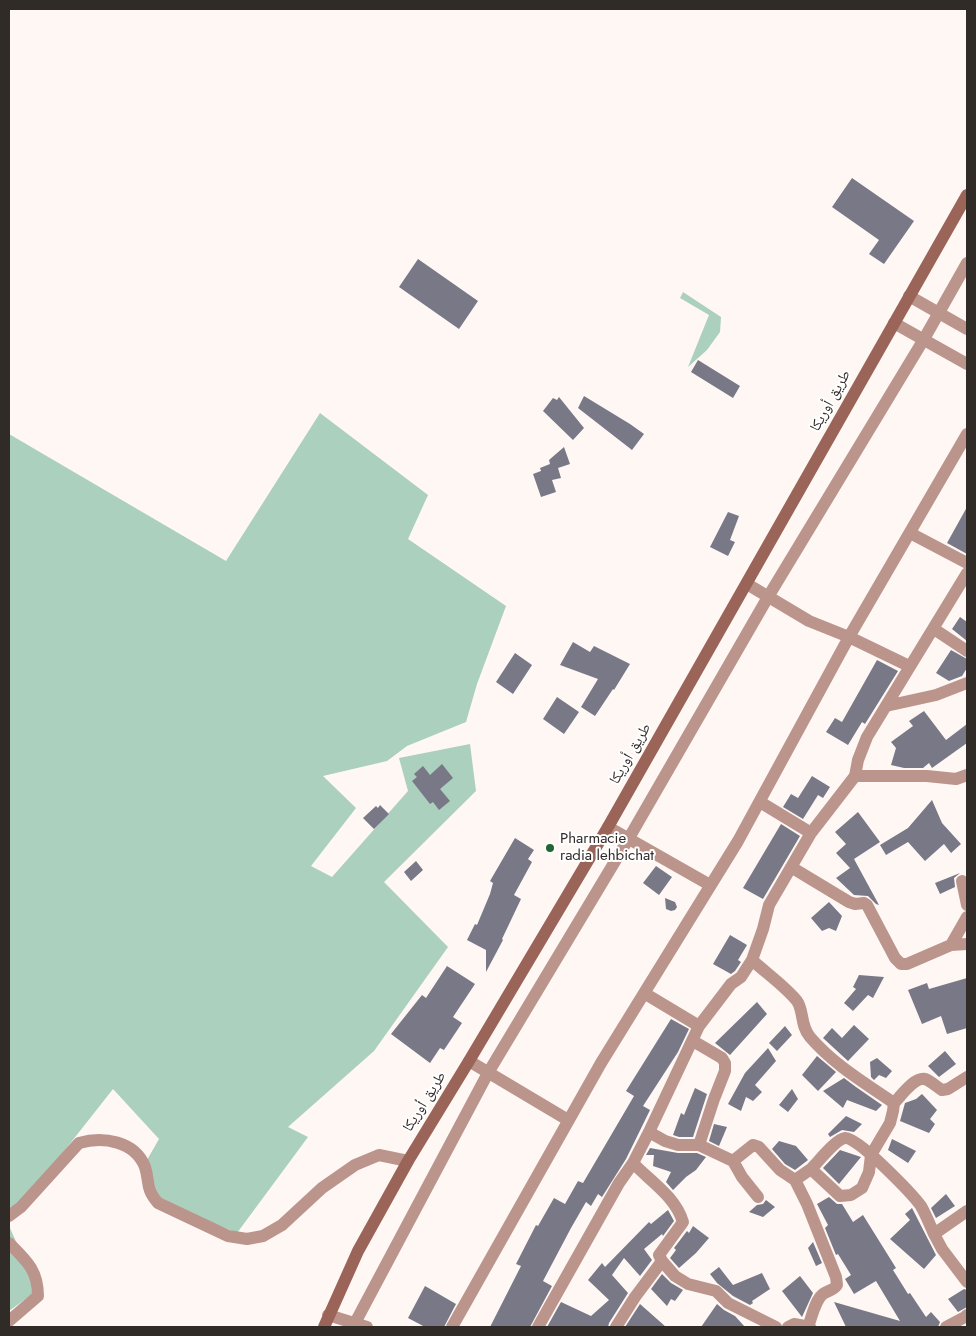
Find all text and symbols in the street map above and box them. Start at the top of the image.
street label: طريق أوريكا [807,367,855,435]
street label: طريق أوريكا [606,720,656,788]
place label: Pharmacie radia lehbichat [560,830,654,865]
marker: Pharmacie radia lehbichat [544,842,556,854]
street label: طريق أوريكا [399,1069,451,1135]

